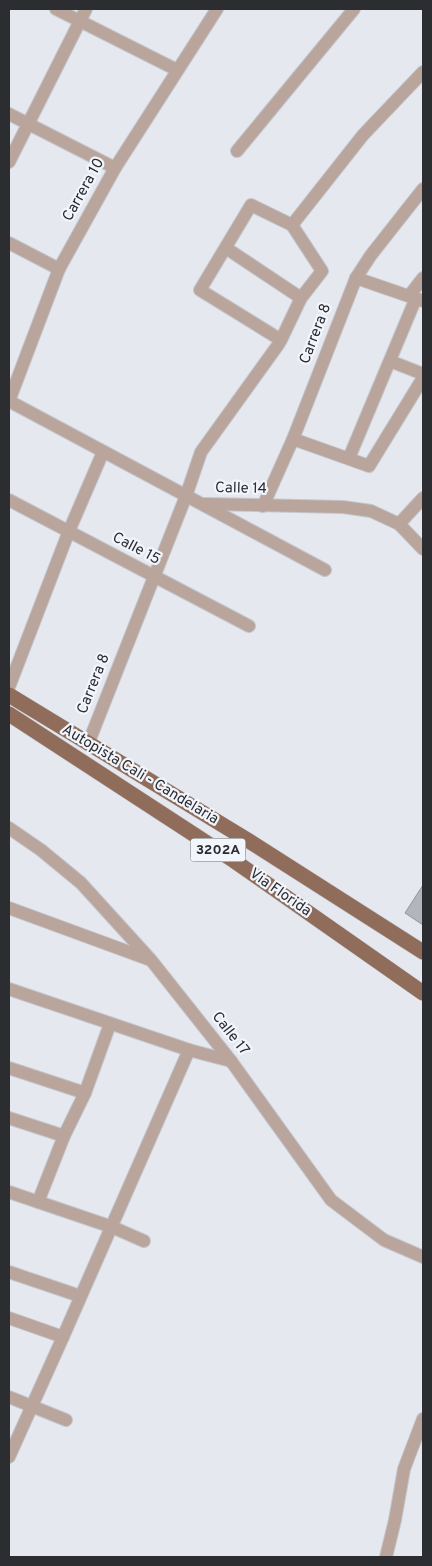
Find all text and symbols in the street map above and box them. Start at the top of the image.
street label: Carrera 10 [59,155,109,225]
street label: Carrera 8 [296,301,336,367]
street label: Calle 14 [215,479,267,499]
street label: Calle 15 [109,528,163,570]
street label: Carrera 8 [73,651,115,717]
street label: Autopista Cali - Candelaria [58,721,222,829]
road number: 3202A [190,838,246,862]
street label: Via Florida [245,865,315,921]
street label: Calle 17 [207,1008,253,1060]

